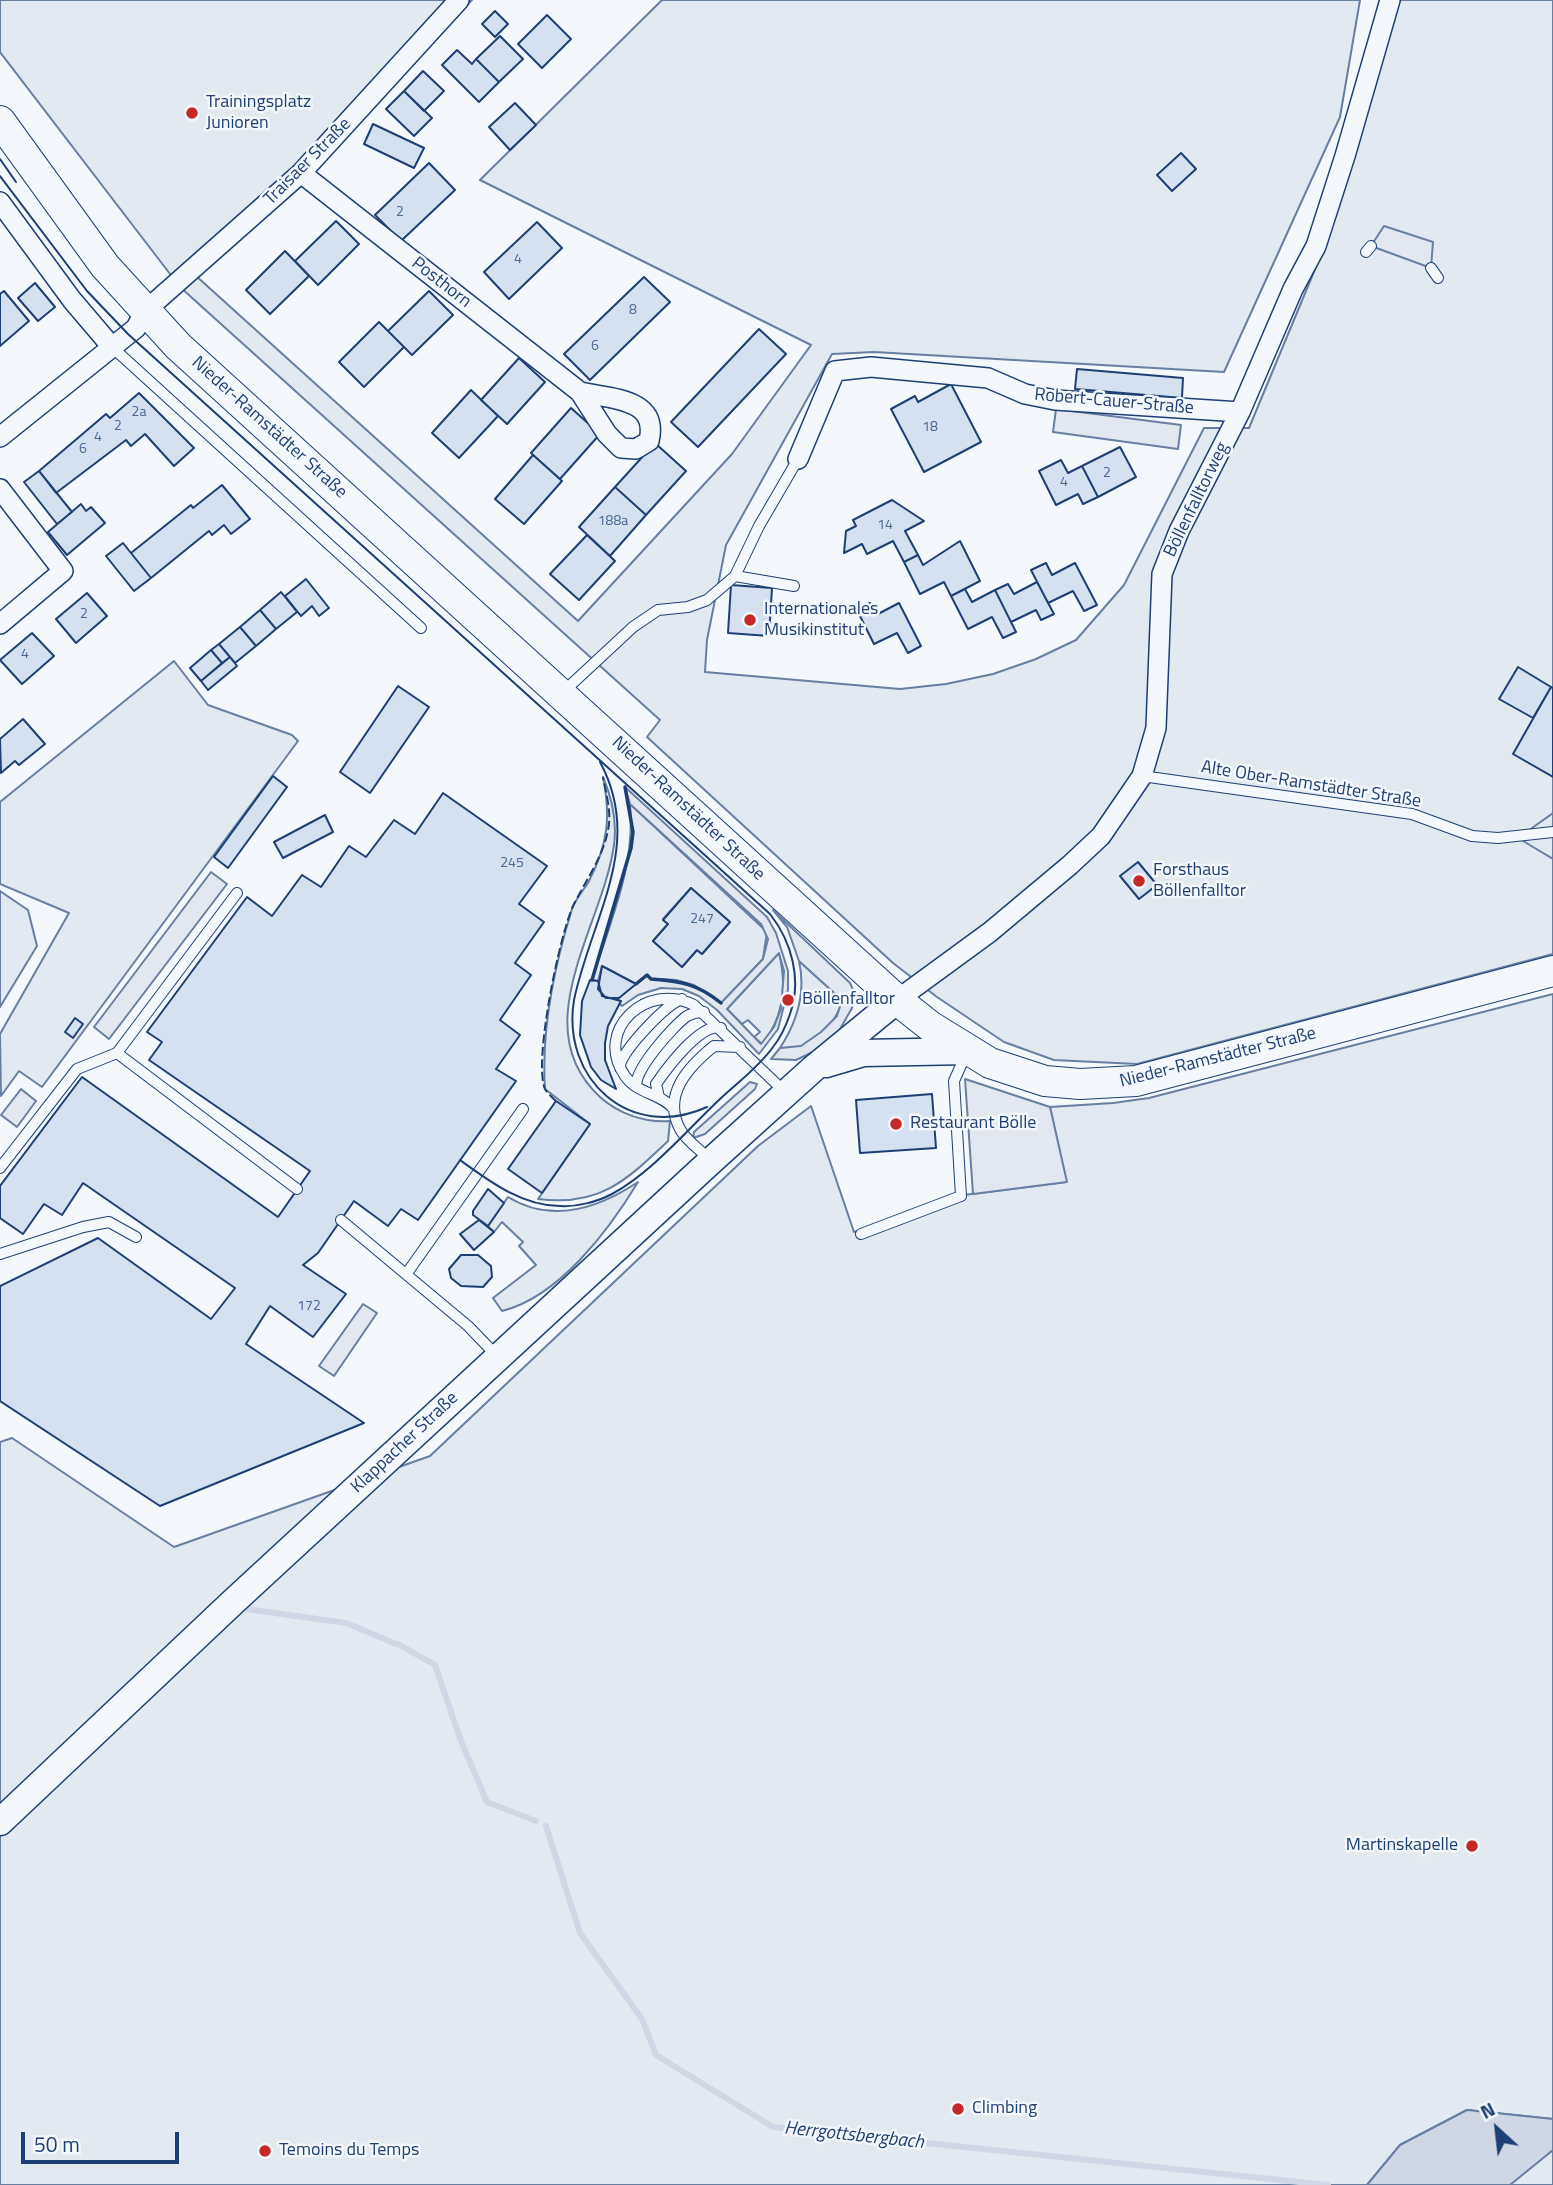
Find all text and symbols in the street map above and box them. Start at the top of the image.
place label: Trainingsplatz Junioren [206,92,311,134]
marker: Trainingsplatz Junioren [184,105,200,121]
street label: Traisaer Straße [260,114,356,210]
house number: 2 [396,205,404,221]
house number: 4 [514,252,522,268]
street label: Posthorn [407,253,475,313]
house number: 8 [629,303,637,319]
house number: 6 [591,339,599,355]
street label: Nieder-Ramstädter Straße [187,353,351,503]
street label: Robert-Cauer-Straße [1033,384,1195,420]
house number: 2a [132,405,146,421]
house number: 2 [114,419,122,435]
house number: 18 [922,420,938,436]
house number: 4 [94,430,102,446]
street label: Böllenfalltorweg [1160,439,1234,561]
house number: 6 [79,442,87,458]
house number: 2 [1103,466,1111,482]
house number: 4 [1060,475,1068,491]
house number: 188a [598,514,628,530]
house number: 14 [877,518,893,534]
place label: Internationales Musikinstitut [764,599,878,642]
house number: 2 [80,607,88,623]
marker: Internationales Musikinstitut [742,612,758,628]
house number: 4 [21,647,29,663]
street label: Nieder-Ramstädter Straße [607,732,769,886]
street label: Alte Ober-Ramstädter Straße [1199,757,1423,813]
house number: 245 [500,856,524,872]
place label: Forsthaus Böllenfalltor [1153,860,1246,903]
marker: Forsthaus Böllenfalltor [1131,873,1147,889]
house number: 247 [690,912,714,928]
place label: Böllenfalltor [802,989,895,1011]
marker: Böllenfalltor [780,992,796,1008]
street label: Nieder-Ramstädter Straße [1118,1023,1318,1093]
place label: Restaurant Bölle [910,1113,1036,1135]
marker: Restaurant Bölle [888,1116,904,1132]
house number: 172 [297,1299,321,1315]
street label: Klappacher Straße [347,1388,463,1498]
place label: Martinskapelle [1346,1835,1458,1857]
marker: Martinskapelle [1464,1838,1480,1854]
north arrow [1462,2094,1532,2164]
text: N [1475,2094,1500,2126]
place label: Climbing [972,2098,1037,2120]
marker: Climbing [950,2101,966,2117]
water label: Herrgottsbergbach [783,2117,925,2155]
scale bar [24,2118,182,2162]
text: 50 m [34,2128,80,2160]
place label: Temoins du Temps [279,2140,419,2162]
marker: Temoins du Temps [257,2143,273,2159]

